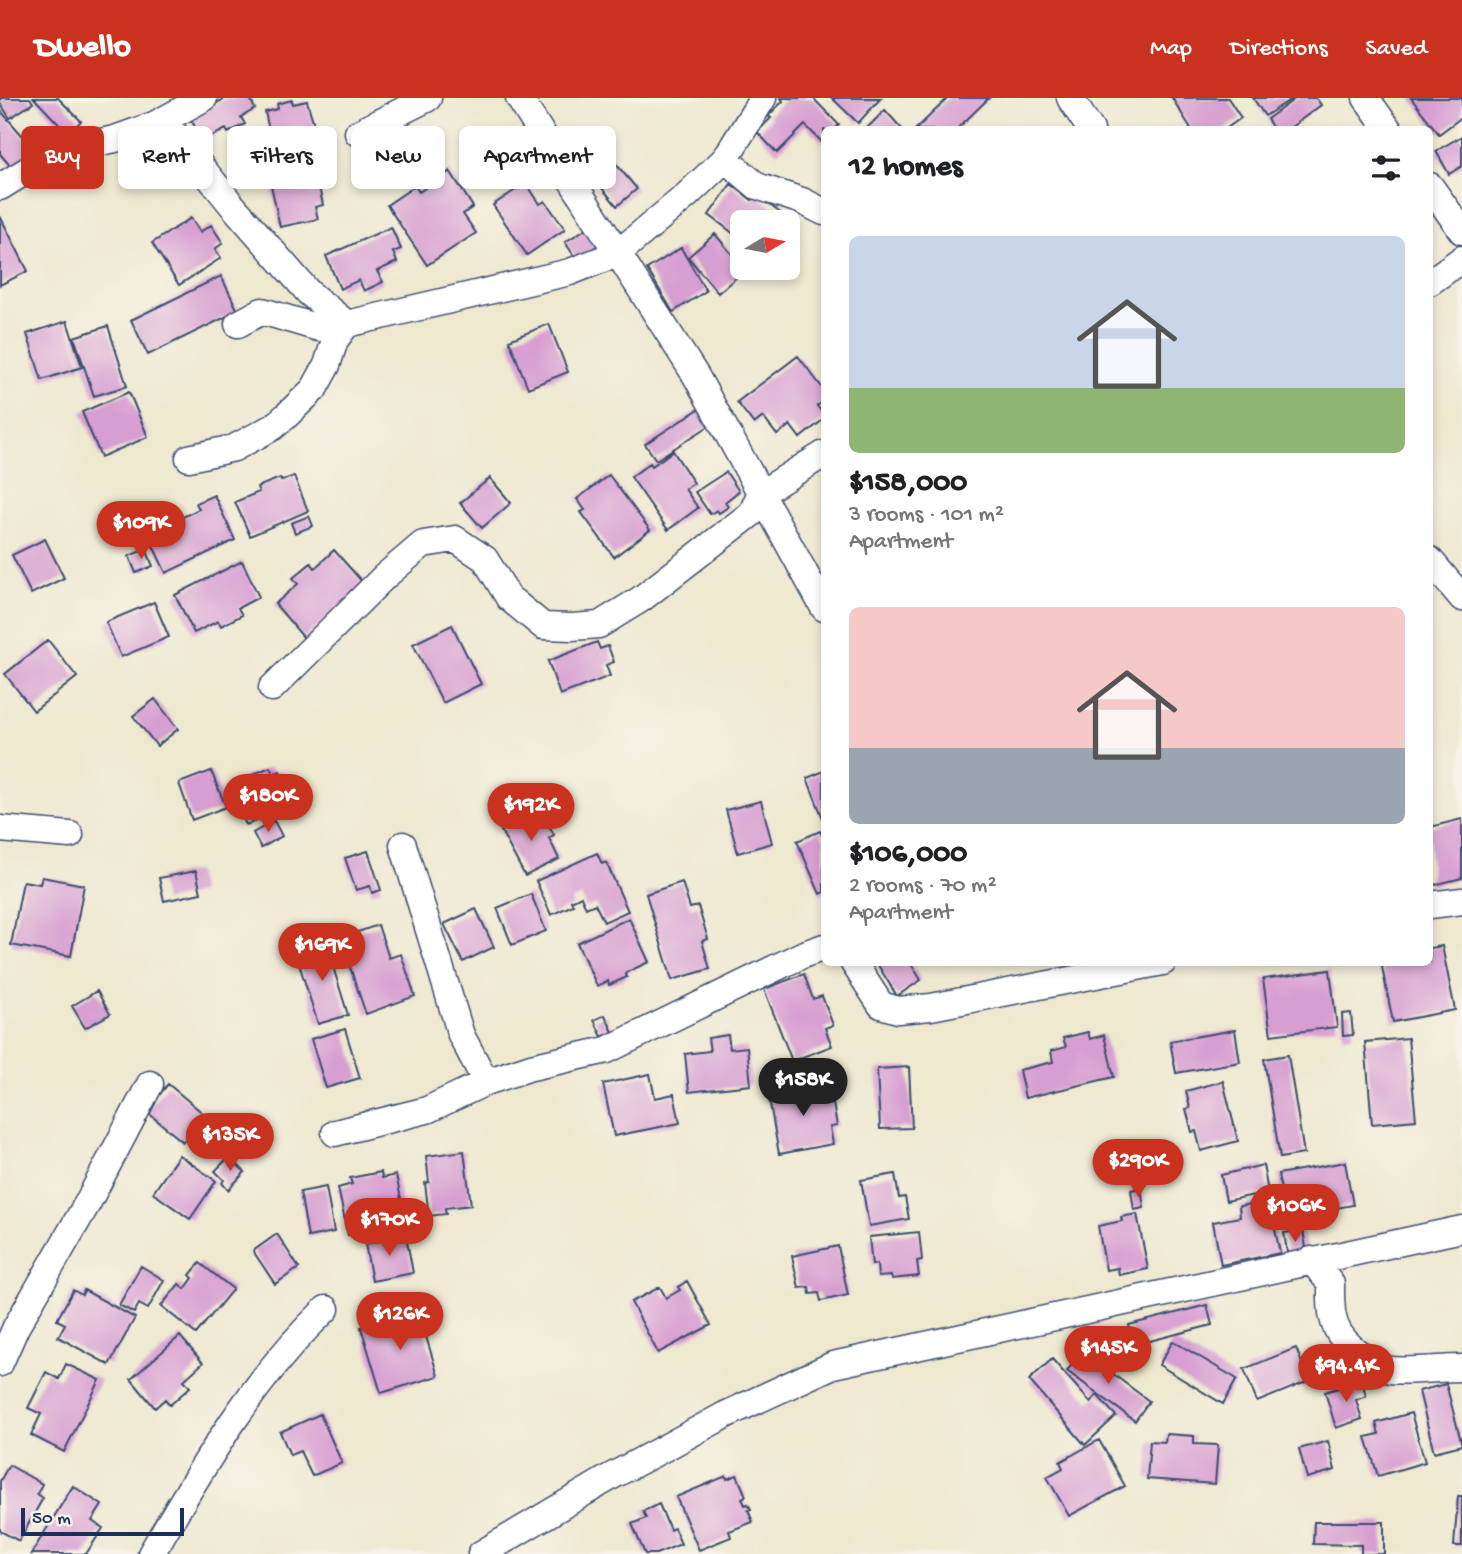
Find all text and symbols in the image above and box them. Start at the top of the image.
text: Dwello [35,30,131,68]
text: Map [1150,35,1192,64]
text: Directions [1230,35,1328,64]
text: Saved [1366,35,1427,64]
chip: Buy [21,126,104,189]
chip: Rent [118,126,213,189]
chip: Filters [227,126,337,189]
chip: New [351,126,445,189]
chip: Apartment [459,126,616,189]
icon: filters [1367,149,1405,187]
text: 12 homes [849,151,962,186]
north arrow [730,210,800,280]
map controls [730,210,800,280]
icon: home [1064,281,1190,407]
text: $158,000 [849,467,967,502]
pin: $109K [92,502,190,561]
text: 3 rooms · 101 m² [849,502,1004,529]
text: $109K [113,510,169,537]
text: Apartment [849,529,953,556]
icon: home [1064,652,1190,778]
pin: $180K [219,774,317,834]
text: $180K [239,783,297,810]
pin: $192K [482,784,580,843]
text: $192K [503,792,559,819]
text: $106,000 [849,838,967,873]
text: 2 rooms · 70 m² [849,873,997,900]
text: Apartment [849,900,953,927]
pin: $169K [273,924,371,983]
text: $169K [294,932,350,959]
pin: $158K [754,1058,852,1118]
text: $158K [775,1067,831,1094]
pin: $135K [181,1114,279,1173]
text: $135K [202,1122,258,1149]
pin: $290K [1089,1140,1187,1199]
text: $290K [1109,1148,1167,1175]
pin: $106K [1246,1184,1344,1244]
text: $106K [1266,1193,1324,1220]
pin: $170K [340,1198,438,1258]
text: $170K [360,1207,418,1234]
pin: $126K [351,1292,449,1352]
text: $126K [372,1301,428,1328]
pin: $145K [1059,1326,1157,1386]
text: $145K [1080,1335,1136,1362]
pin: $94.4K [1289,1344,1403,1404]
text: $94.4K [1314,1353,1378,1380]
scale bar [21,1505,184,1537]
text: 50 m [32,1508,71,1531]

